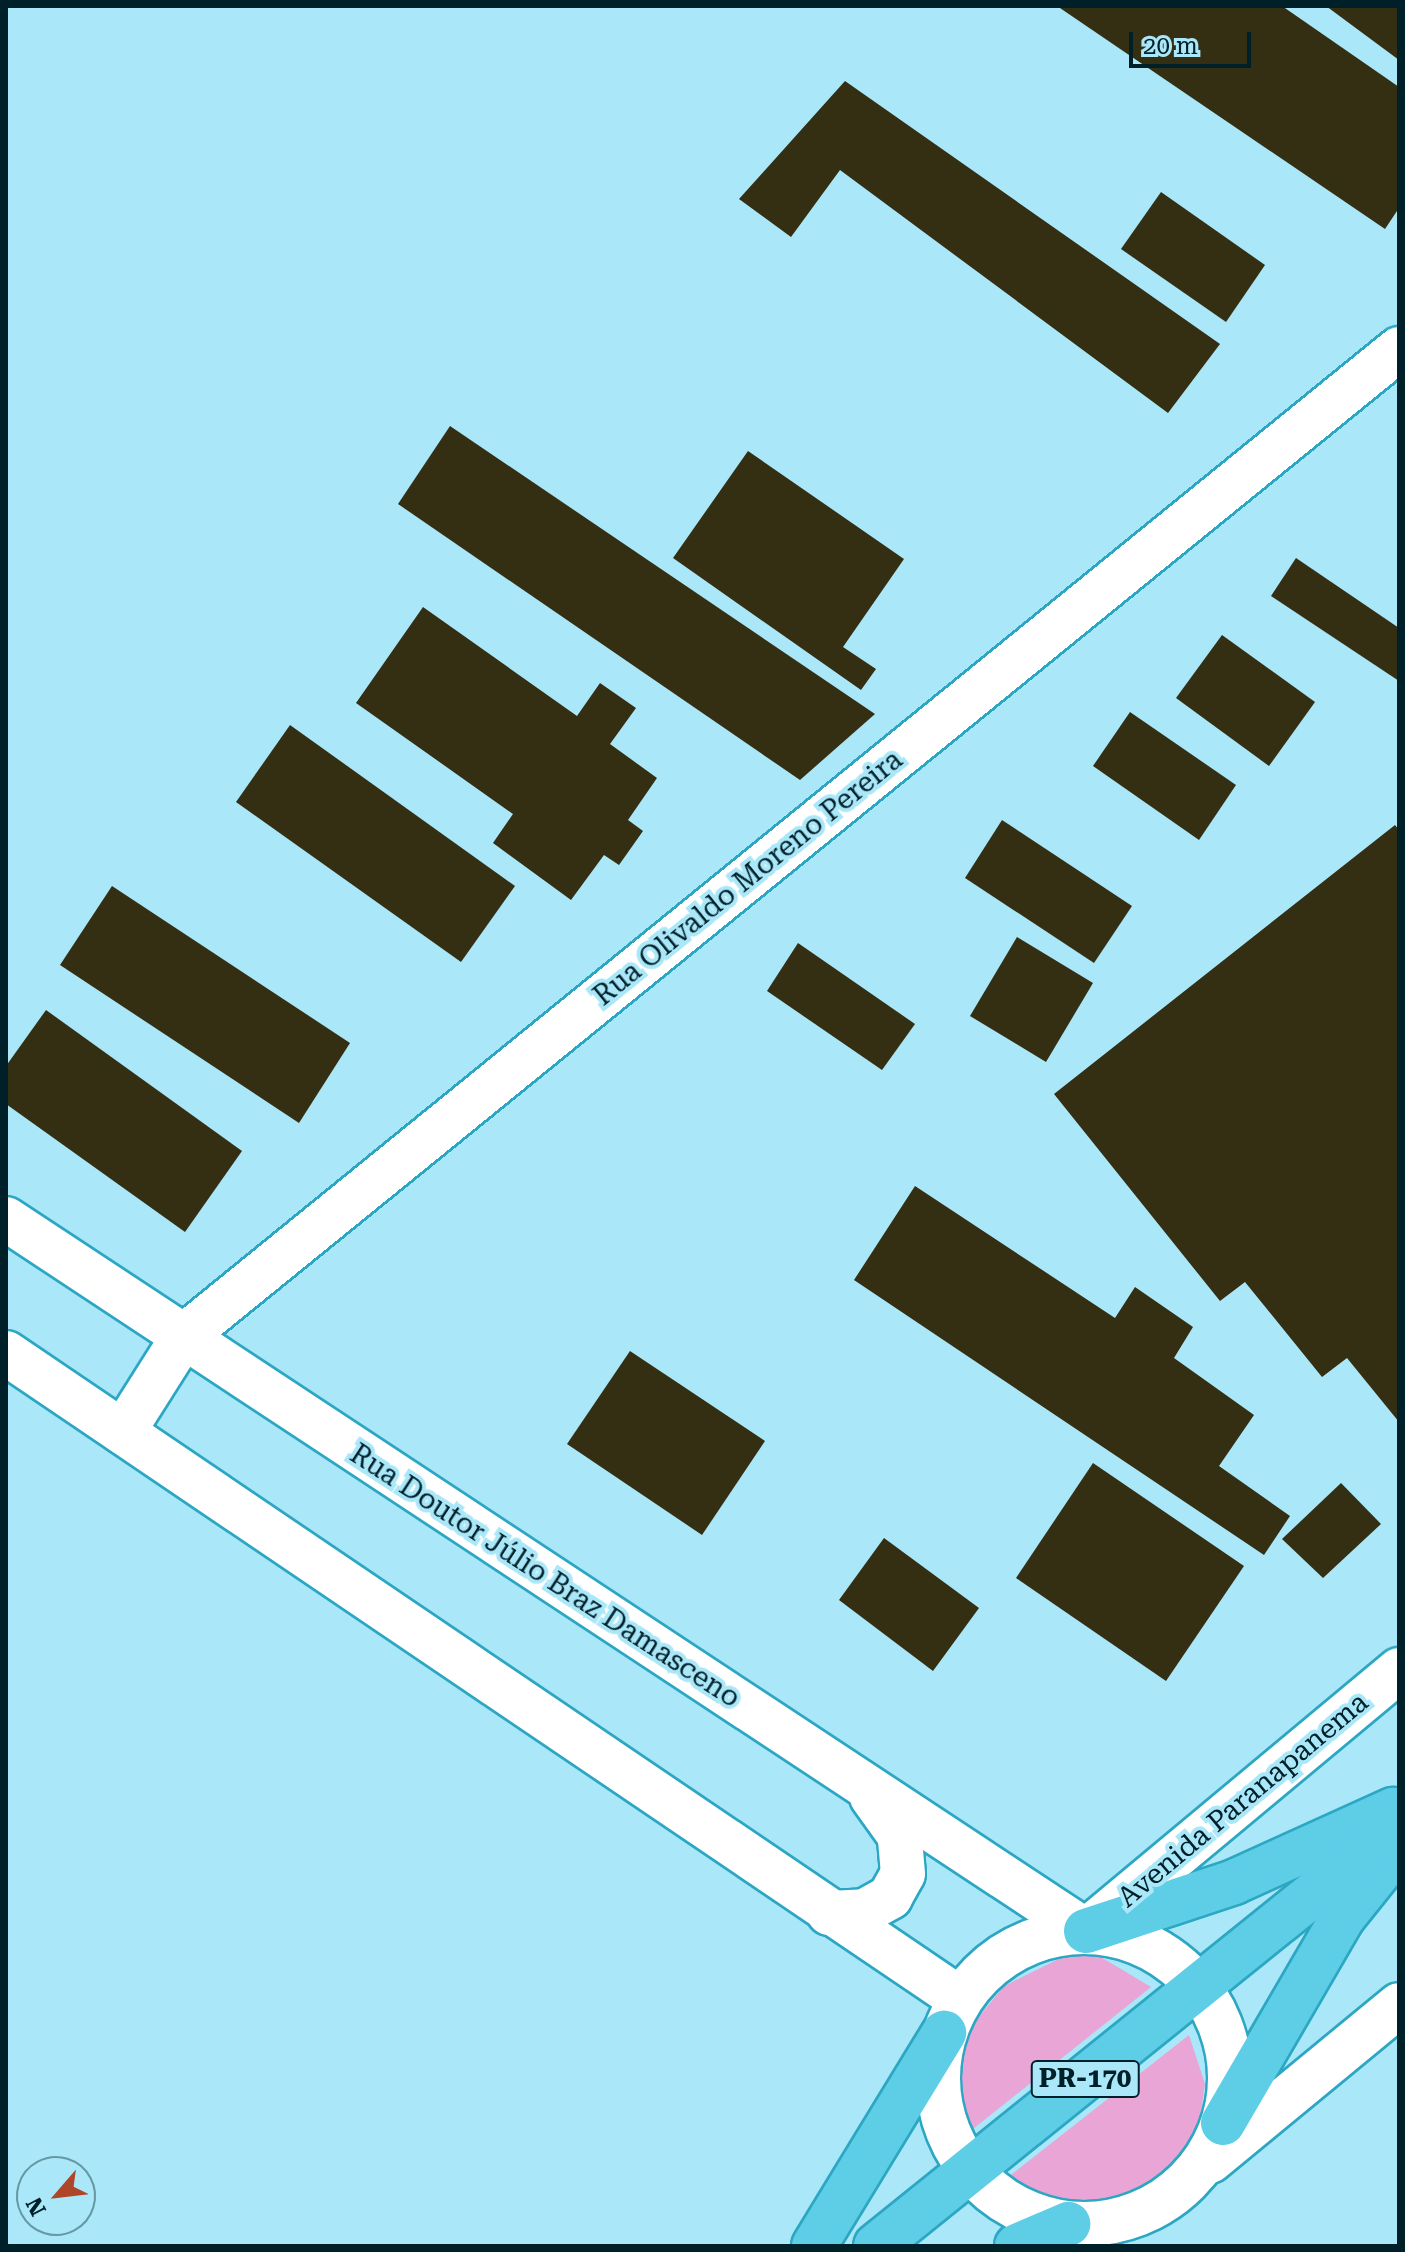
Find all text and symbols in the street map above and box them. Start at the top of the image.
scale bar [1133,16,1255,66]
text: 20 m [1143,32,1198,60]
street label: Rua Olivaldo Moreno Pereira [587,743,909,1013]
street label: Rua Doutor Júlio Braz Damasceno [344,1437,746,1715]
street label: Avenida Paranapanema [1111,1685,1375,1915]
road number: PR-170 [1029,2057,1141,2101]
north arrow [16,2156,96,2236]
text: N [21,2193,51,2220]

